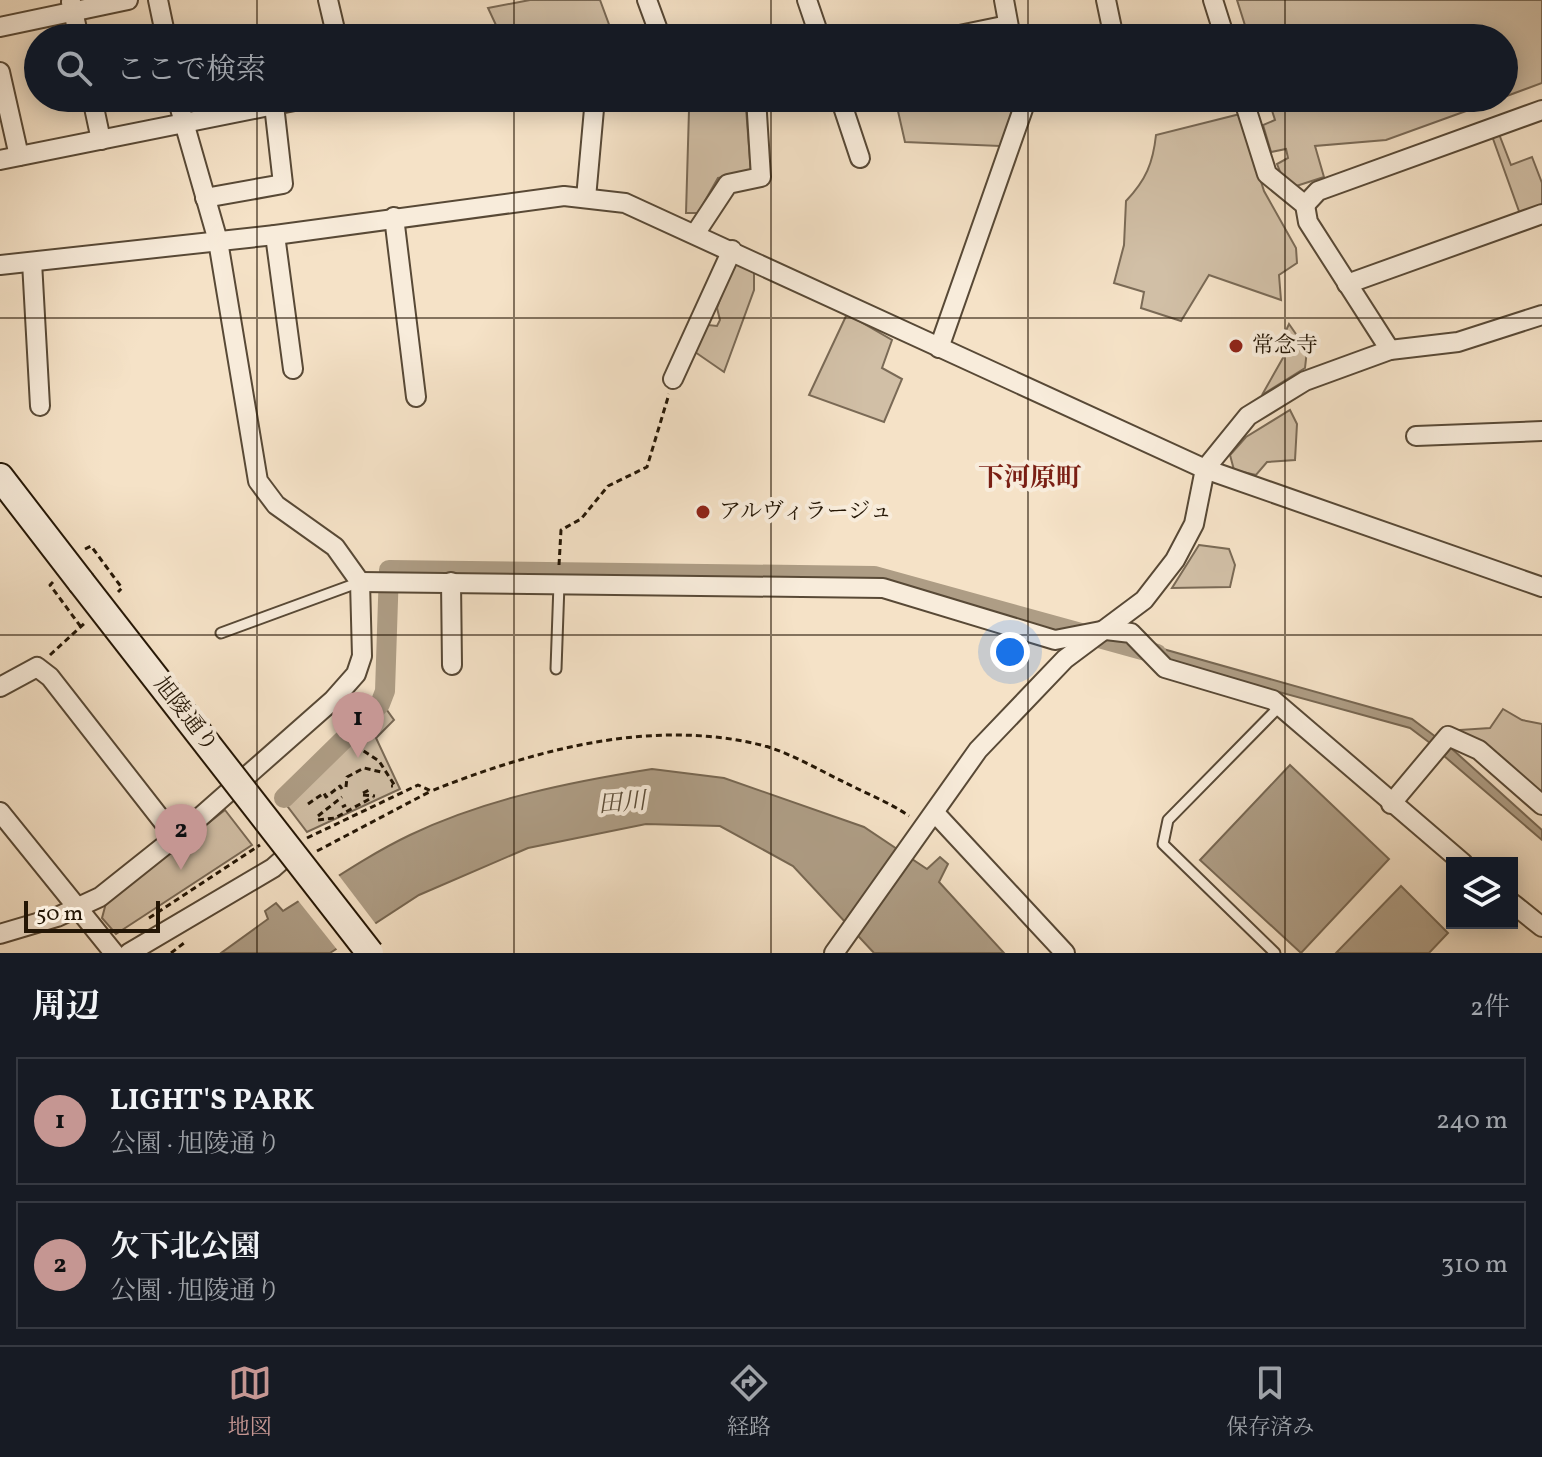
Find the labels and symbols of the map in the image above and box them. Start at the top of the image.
place label: 常念寺 [1252,331,1318,362]
marker: 常念寺 [1227,337,1245,355]
district label: 下河原町 [978,461,1082,497]
place label: アルヴィラージュ [719,497,892,528]
marker: アルヴィラージュ [694,503,712,521]
your location [990,632,1030,672]
street label: 旭陵通り [146,671,224,759]
pin: 1 [332,692,384,758]
water label: 田川 [597,785,650,823]
pin: 2 [155,804,207,870]
scale bar [24,897,160,933]

